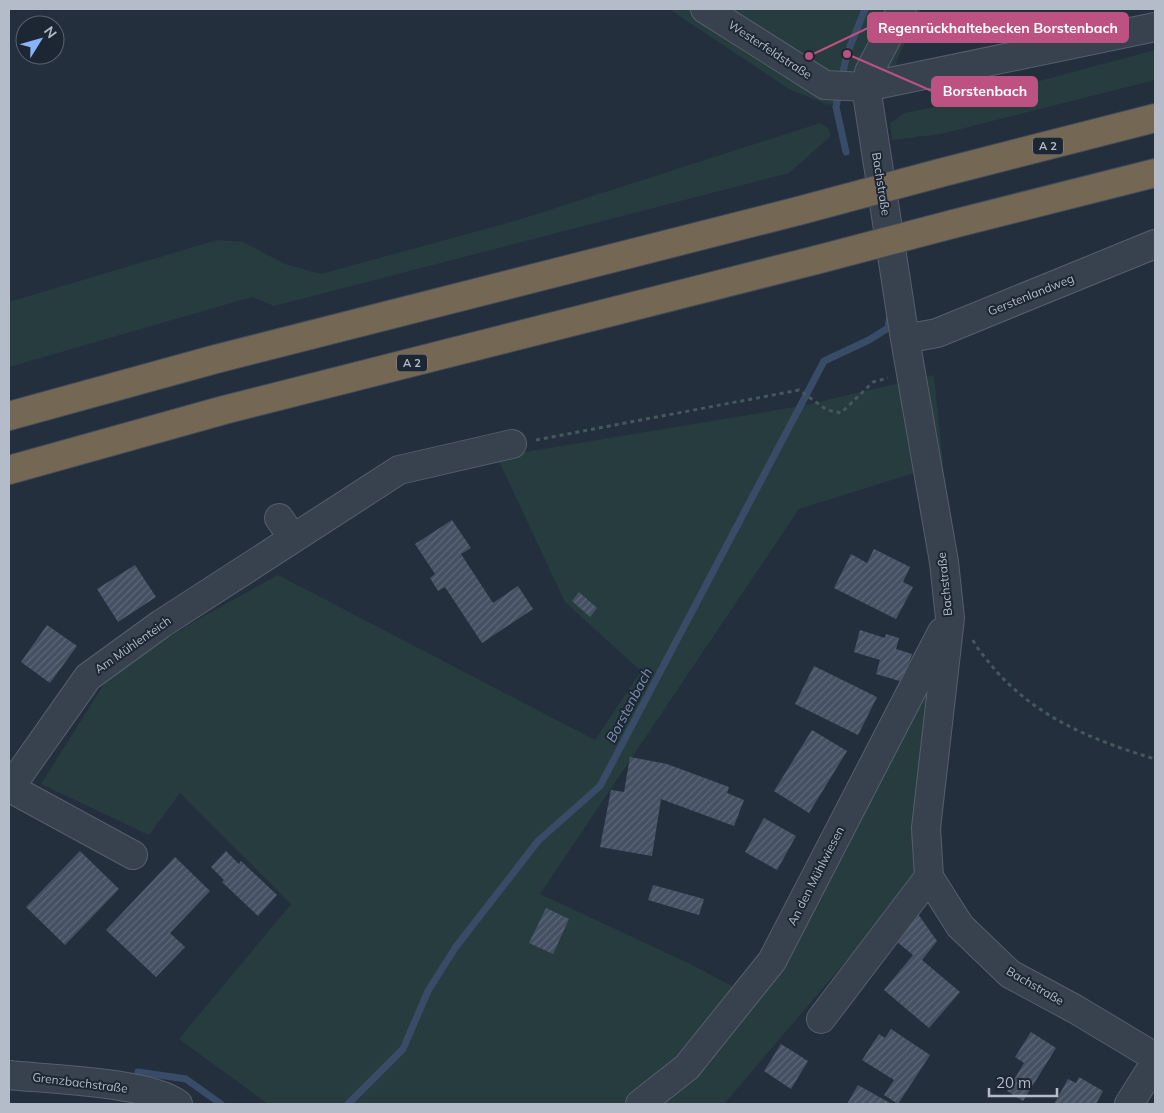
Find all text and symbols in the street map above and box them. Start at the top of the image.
callout: Regenrückhaltebecken Borstenbach [868,13,1128,42]
north arrow [15,15,65,65]
street label: Westerfeldstraße [726,17,815,82]
text: Regenrückhaltebecken Borstenbach [878,19,1118,37]
text: N [40,23,61,42]
callout: Borstenbach [932,77,1037,106]
text: Borstenbach [943,82,1027,100]
road number: A 2 [1033,138,1063,154]
street label: Bachstraße [869,151,894,217]
street label: Gerstenlandweg [986,270,1076,319]
road number: A 2 [397,354,427,372]
street label: Bachstraße [934,551,955,617]
street label: Am Mühlenteich [92,613,174,676]
water label: Borstenbach [602,665,656,745]
street label: An den Mühlwiesen [784,824,847,928]
street label: Bachstraße [1004,963,1067,1008]
scale bar [989,1066,1056,1098]
street label: Grenzbachstraße [32,1069,129,1096]
text: 20 m [996,1073,1031,1092]

